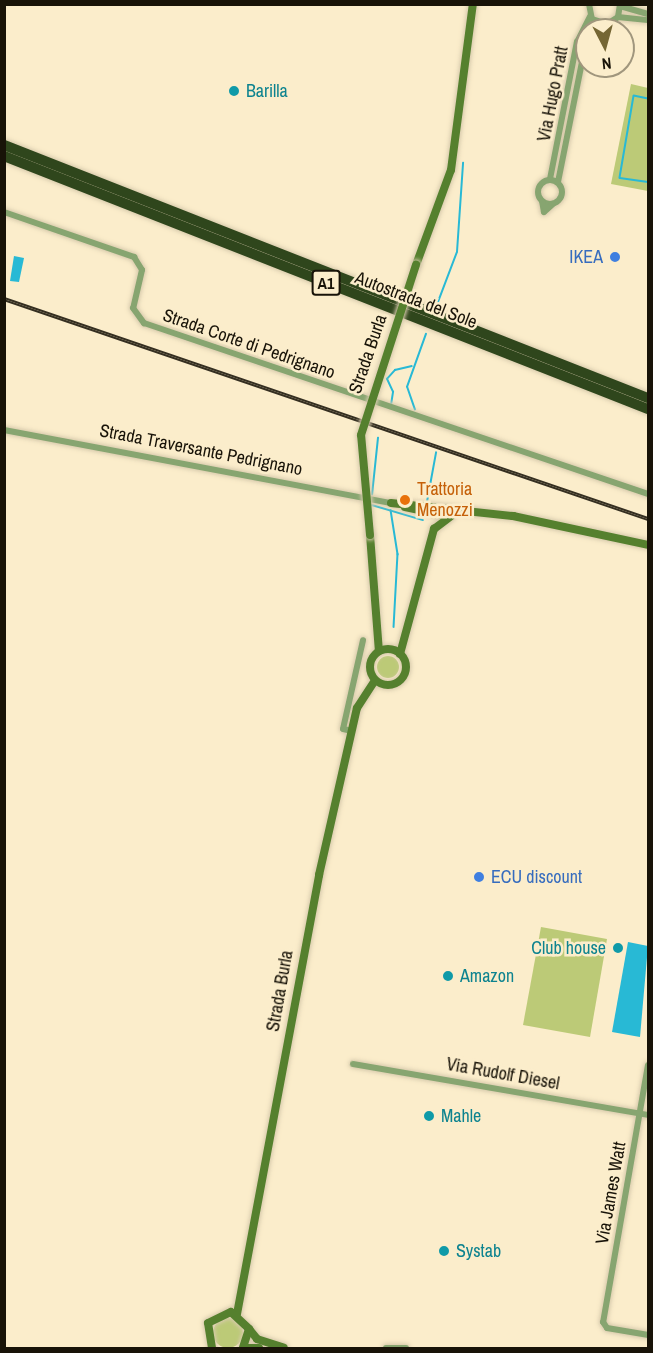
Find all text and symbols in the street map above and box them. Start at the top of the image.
north arrow [575,18,635,78]
street label: Via Hugo Pratt [533,45,573,143]
text: N [601,52,613,75]
place label: Barilla [246,80,288,102]
marker: Barilla [227,84,241,98]
place label: IKEA [569,246,603,268]
marker: IKEA [608,250,622,264]
street label: Autostrada del Sole [352,267,480,333]
road number: A1 [311,270,341,296]
street label: Strada Corte di Pedrignano [160,304,338,384]
street label: Strada Burla [344,312,392,396]
street label: Strada Traversante Pedrignano [98,420,304,480]
place label: Trattoria Menozzi [417,479,473,522]
marker: Trattoria Menozzi [398,493,412,507]
place label: ECU discount [491,866,582,888]
marker: ECU discount [472,870,486,884]
place label: Club house [531,937,606,959]
marker: Club house [611,941,625,955]
street label: Strada Burla [262,949,298,1033]
place label: Amazon [460,965,514,987]
marker: Amazon [441,969,455,983]
street label: Via Rudolf Diesel [445,1053,561,1095]
place label: Mahle [441,1105,481,1127]
marker: Mahle [422,1109,436,1123]
street label: Via James Watt [591,1140,631,1246]
place label: Systab [456,1240,501,1262]
marker: Systab [437,1244,451,1258]

